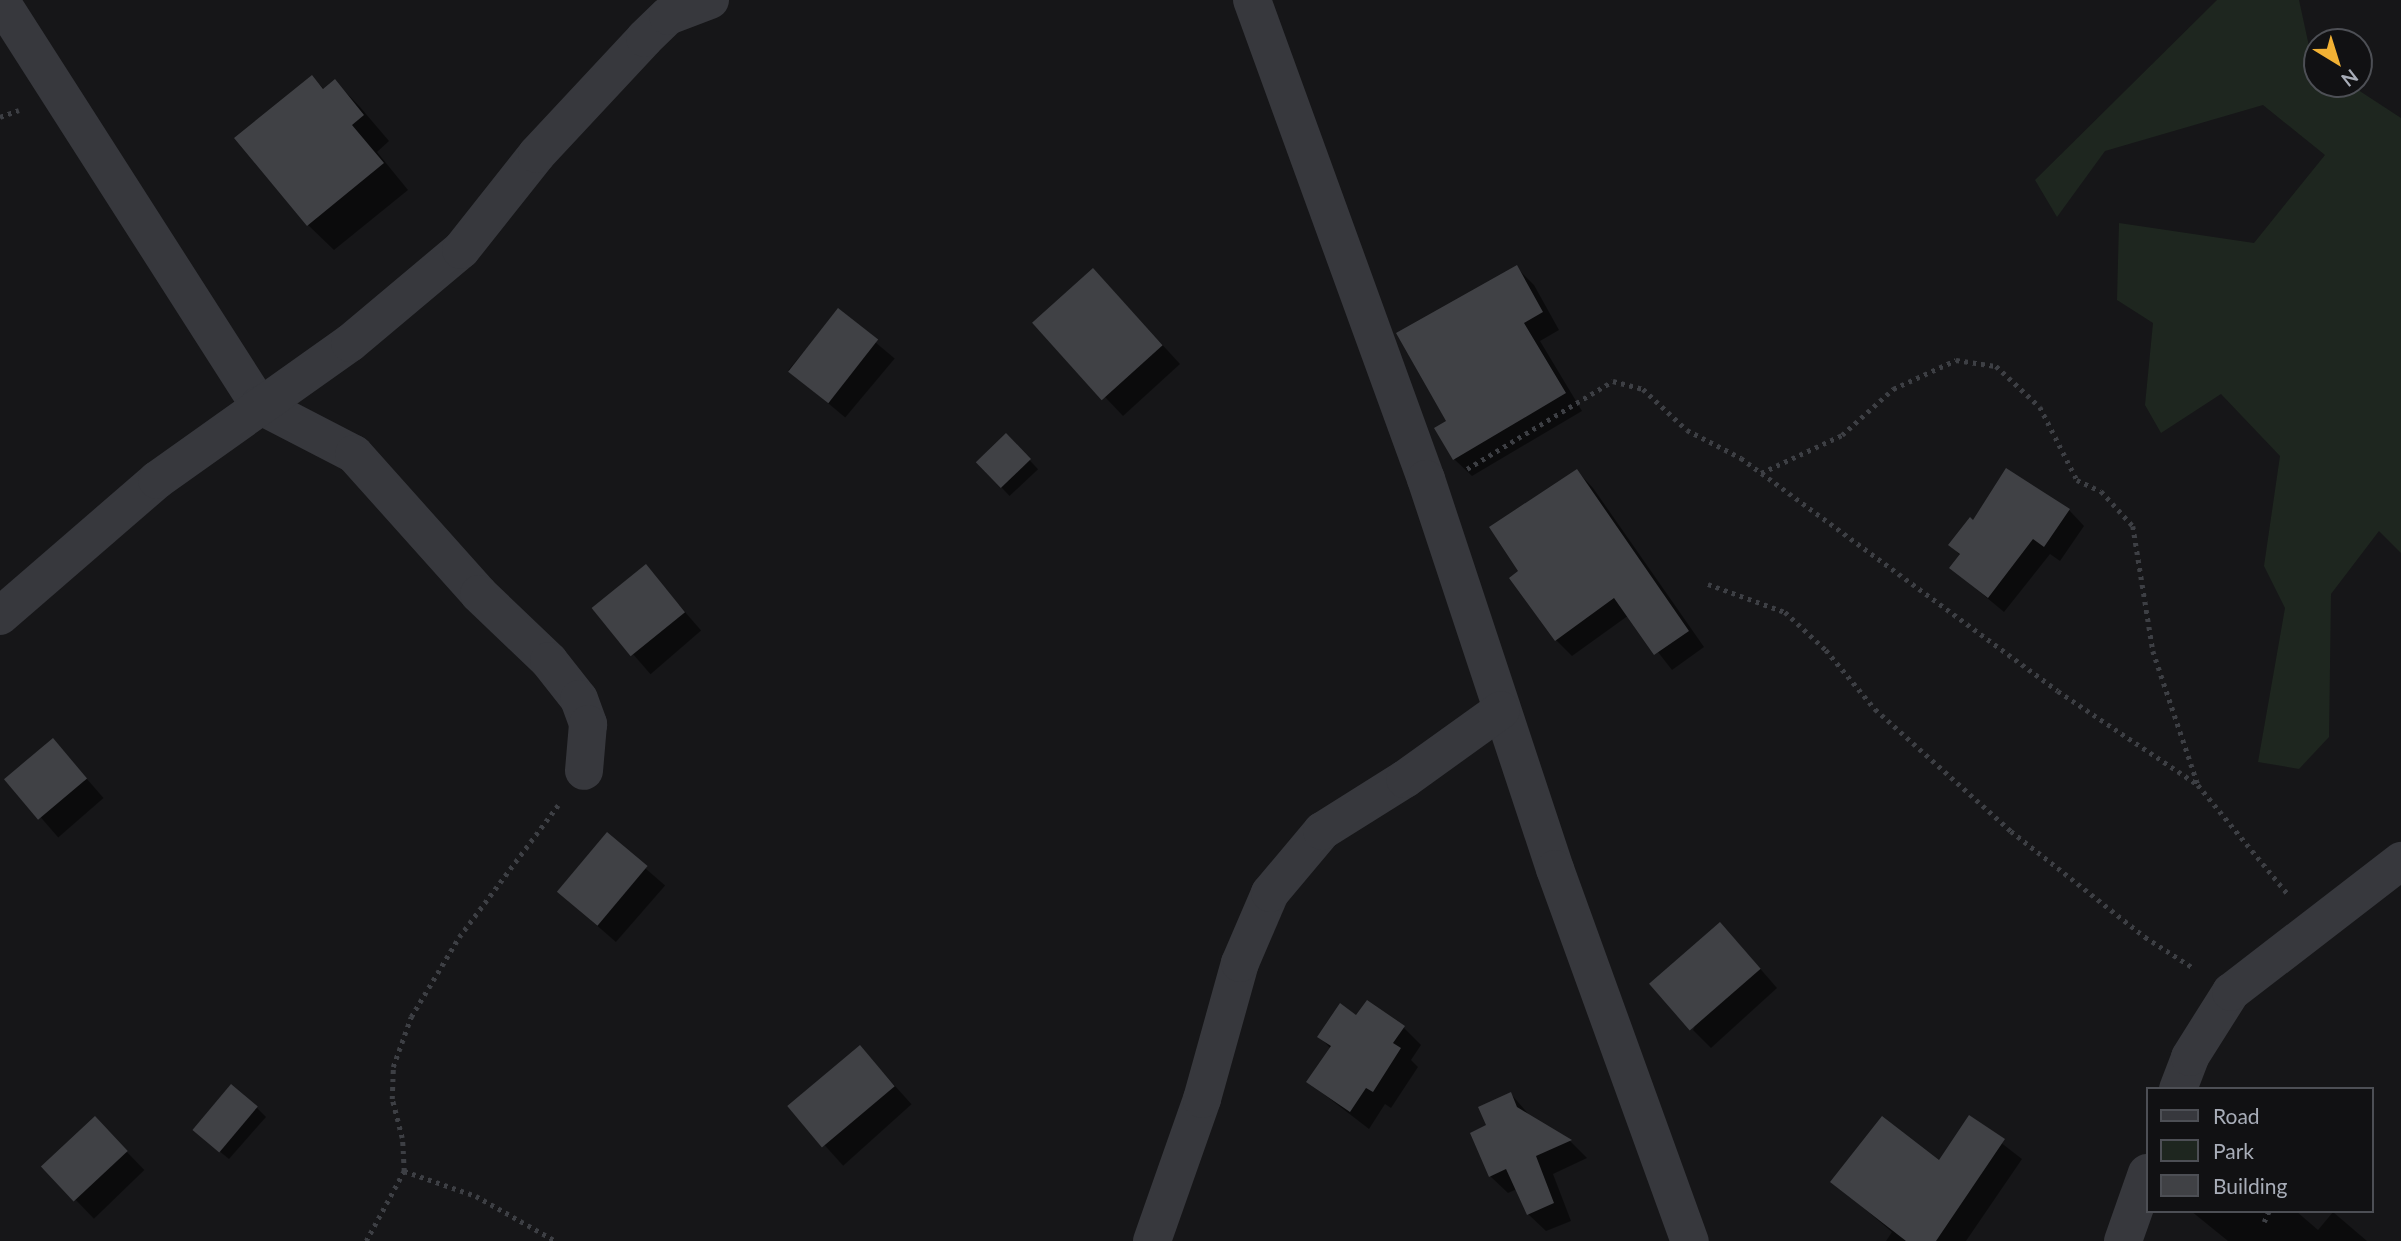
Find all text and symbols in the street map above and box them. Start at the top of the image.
north arrow [2303,28,2373,98]
text: N [2337,65,2363,92]
legend [2146,1087,2373,1213]
text: Road [2213,1103,2260,1128]
text: Park [2213,1138,2254,1163]
text: Building [2213,1173,2288,1198]

